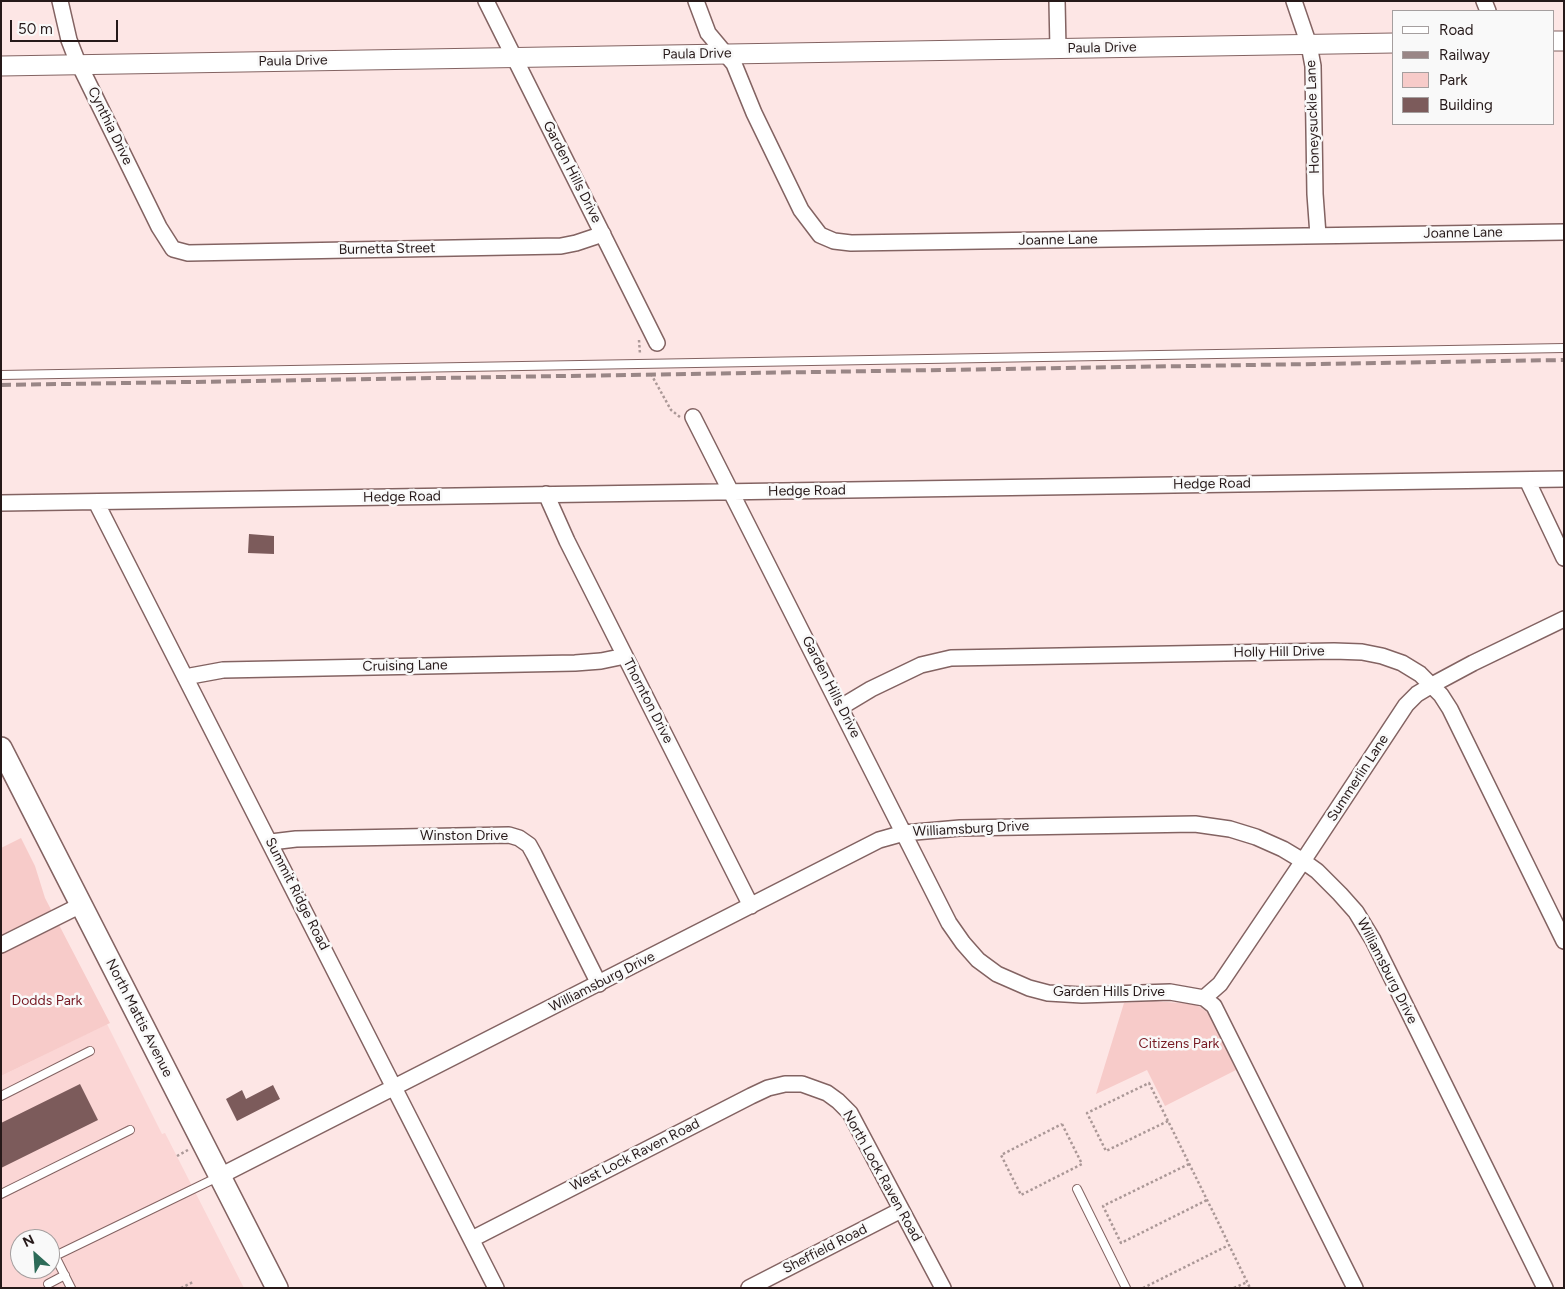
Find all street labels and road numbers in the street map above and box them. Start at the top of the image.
street label: Paula Drive [1067,39,1137,57]
street label: Paula Drive [662,45,732,63]
street label: Paula Drive [258,52,328,70]
street label: Honeysuckle Lane [1303,60,1323,174]
street label: Cynthia Drive [84,84,136,168]
street label: Garden Hills Drive [539,118,605,226]
street label: Joanne Lane [1423,224,1503,242]
street label: Joanne Lane [1018,231,1098,249]
street label: Burnetta Street [338,240,436,258]
street label: Hedge Road [1173,475,1251,493]
street label: Hedge Road [768,482,846,500]
street label: Hedge Road [363,488,441,506]
street label: Garden Hills Drive [798,633,864,741]
street label: Holly Hill Drive [1233,643,1325,661]
street label: Thornton Drive [619,656,677,746]
street label: Cruising Lane [362,657,448,675]
street label: Summerlin Lane [1324,731,1392,825]
street label: Williamsburg Drive [912,818,1030,840]
street label: Winston Drive [420,828,508,844]
street label: Summit Ridge Road [261,835,333,953]
street label: Williamsburg Drive [1353,915,1421,1027]
street label: Williamsburg Drive [546,948,658,1016]
street label: North Mattis Avenue [102,956,176,1080]
street label: Garden Hills Drive [1053,984,1165,1000]
street label: North Lock Raven Road [839,1107,925,1245]
street label: West Lock Raven Road [567,1115,703,1195]
street label: Sheffield Road [780,1221,870,1277]

